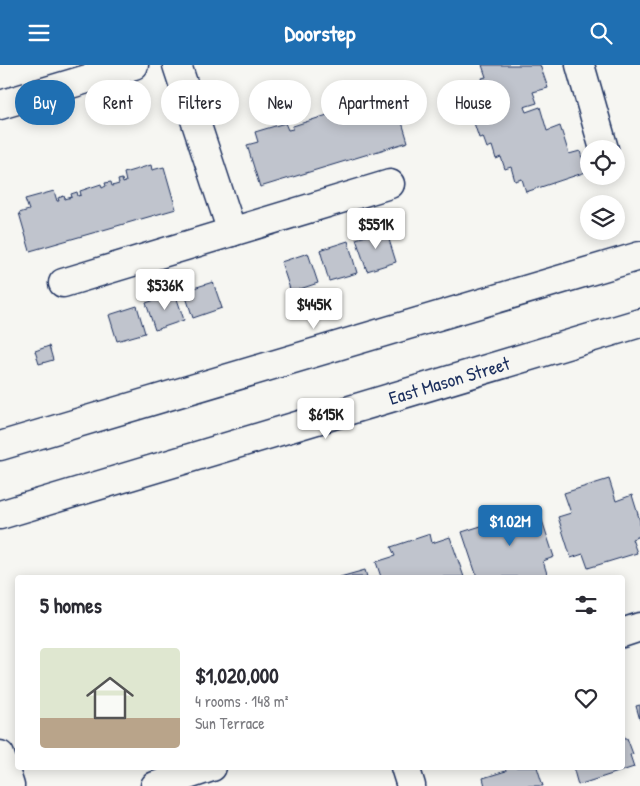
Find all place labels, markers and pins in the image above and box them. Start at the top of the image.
pin: $551K [341,207,411,250]
pin: $536K [130,269,200,311]
pin: $445K [279,287,349,330]
pin: $615K [291,397,361,440]
pin: $1.02M [469,505,551,547]

